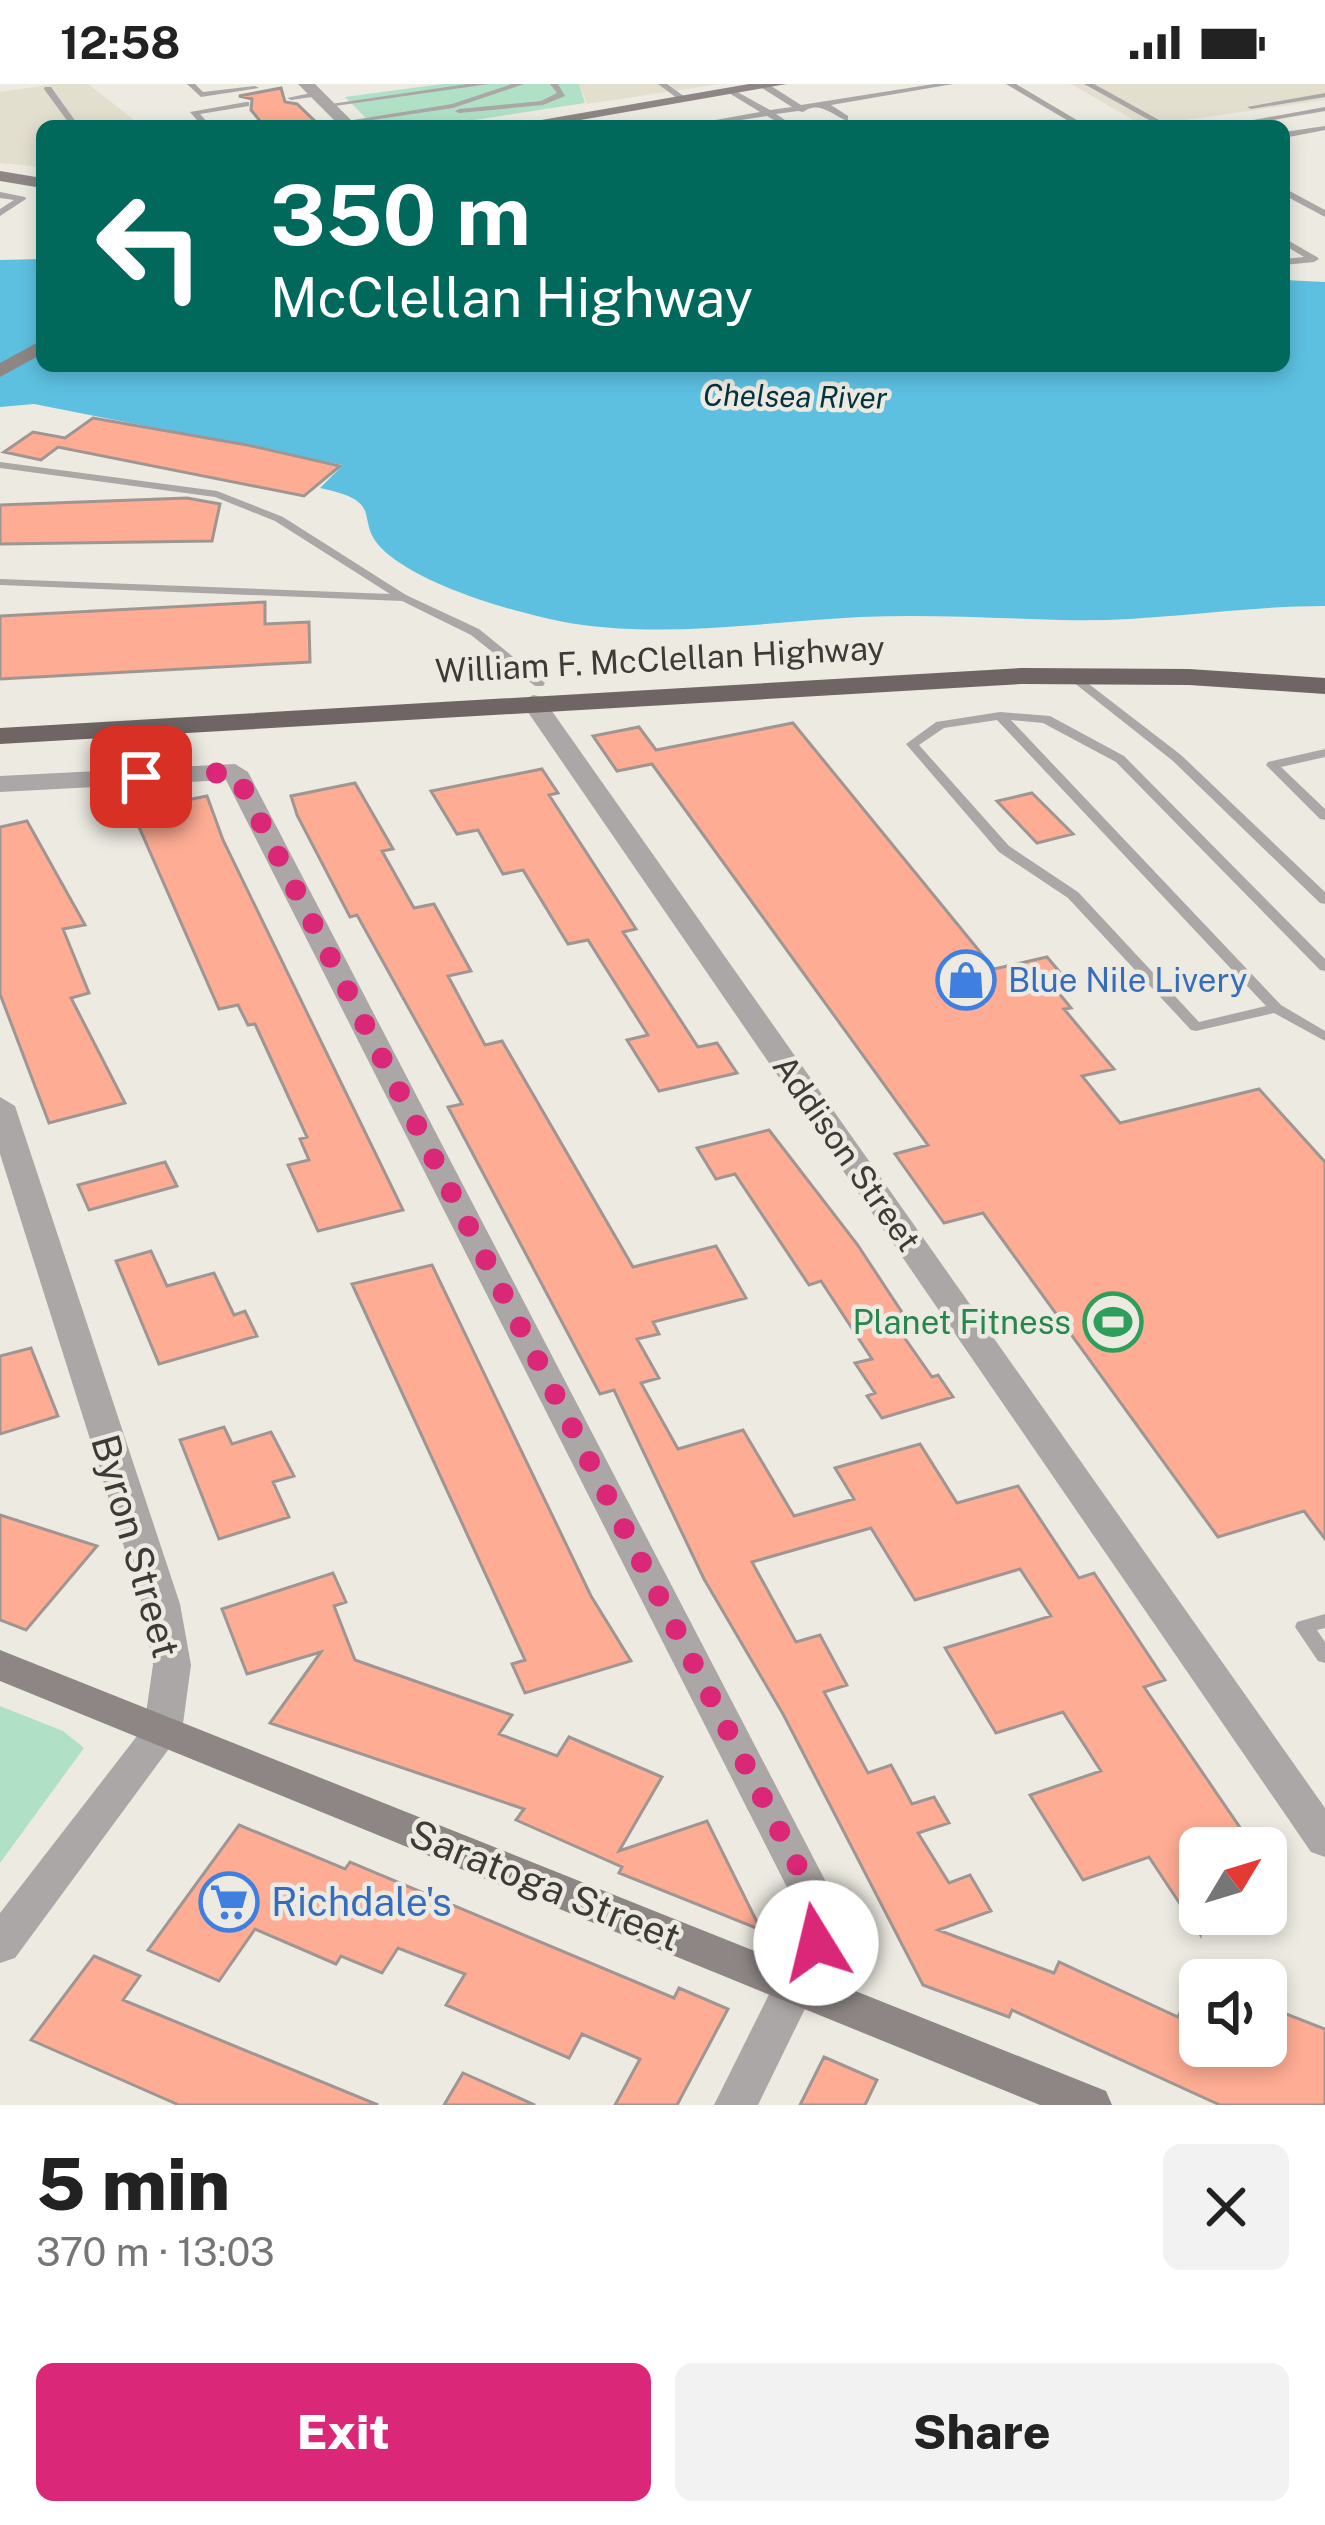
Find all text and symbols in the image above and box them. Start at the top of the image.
text: 12:58 [60,16,181,69]
text: 350 m [270,165,531,264]
icon: left [72,168,228,324]
text: McClellan Highway [270,266,753,329]
water label: Chelsea River [703,376,888,416]
street label: William F. McClellan Highway [434,628,886,690]
pin [90,726,192,828]
icon: arrive [108,744,174,810]
shop icon: Blue Nile Livery [935,949,997,1011]
place label: Blue Nile Livery [1008,961,1247,999]
street label: Addison Street [766,1048,928,1258]
sports icon: Planet Fitness [1082,1291,1144,1353]
place label: Planet Fitness [853,1303,1071,1341]
street label: Byron Street [82,1429,190,1663]
street label: Saratoga Street [403,1810,687,1960]
north arrow [1179,1827,1287,1935]
map controls [1179,1827,1287,2067]
supermarket icon: Richdale's [198,1871,260,1933]
place label: Richdale's [271,1879,452,1925]
position arrow [753,1880,879,2006]
button: sound [1179,1959,1287,2067]
text: 5 min [36,2142,230,2226]
button: close [1163,2144,1289,2270]
text: 370 m · 13:03 [36,2229,275,2275]
button: Exit [36,2363,651,2501]
button: Share [675,2363,1289,2501]

